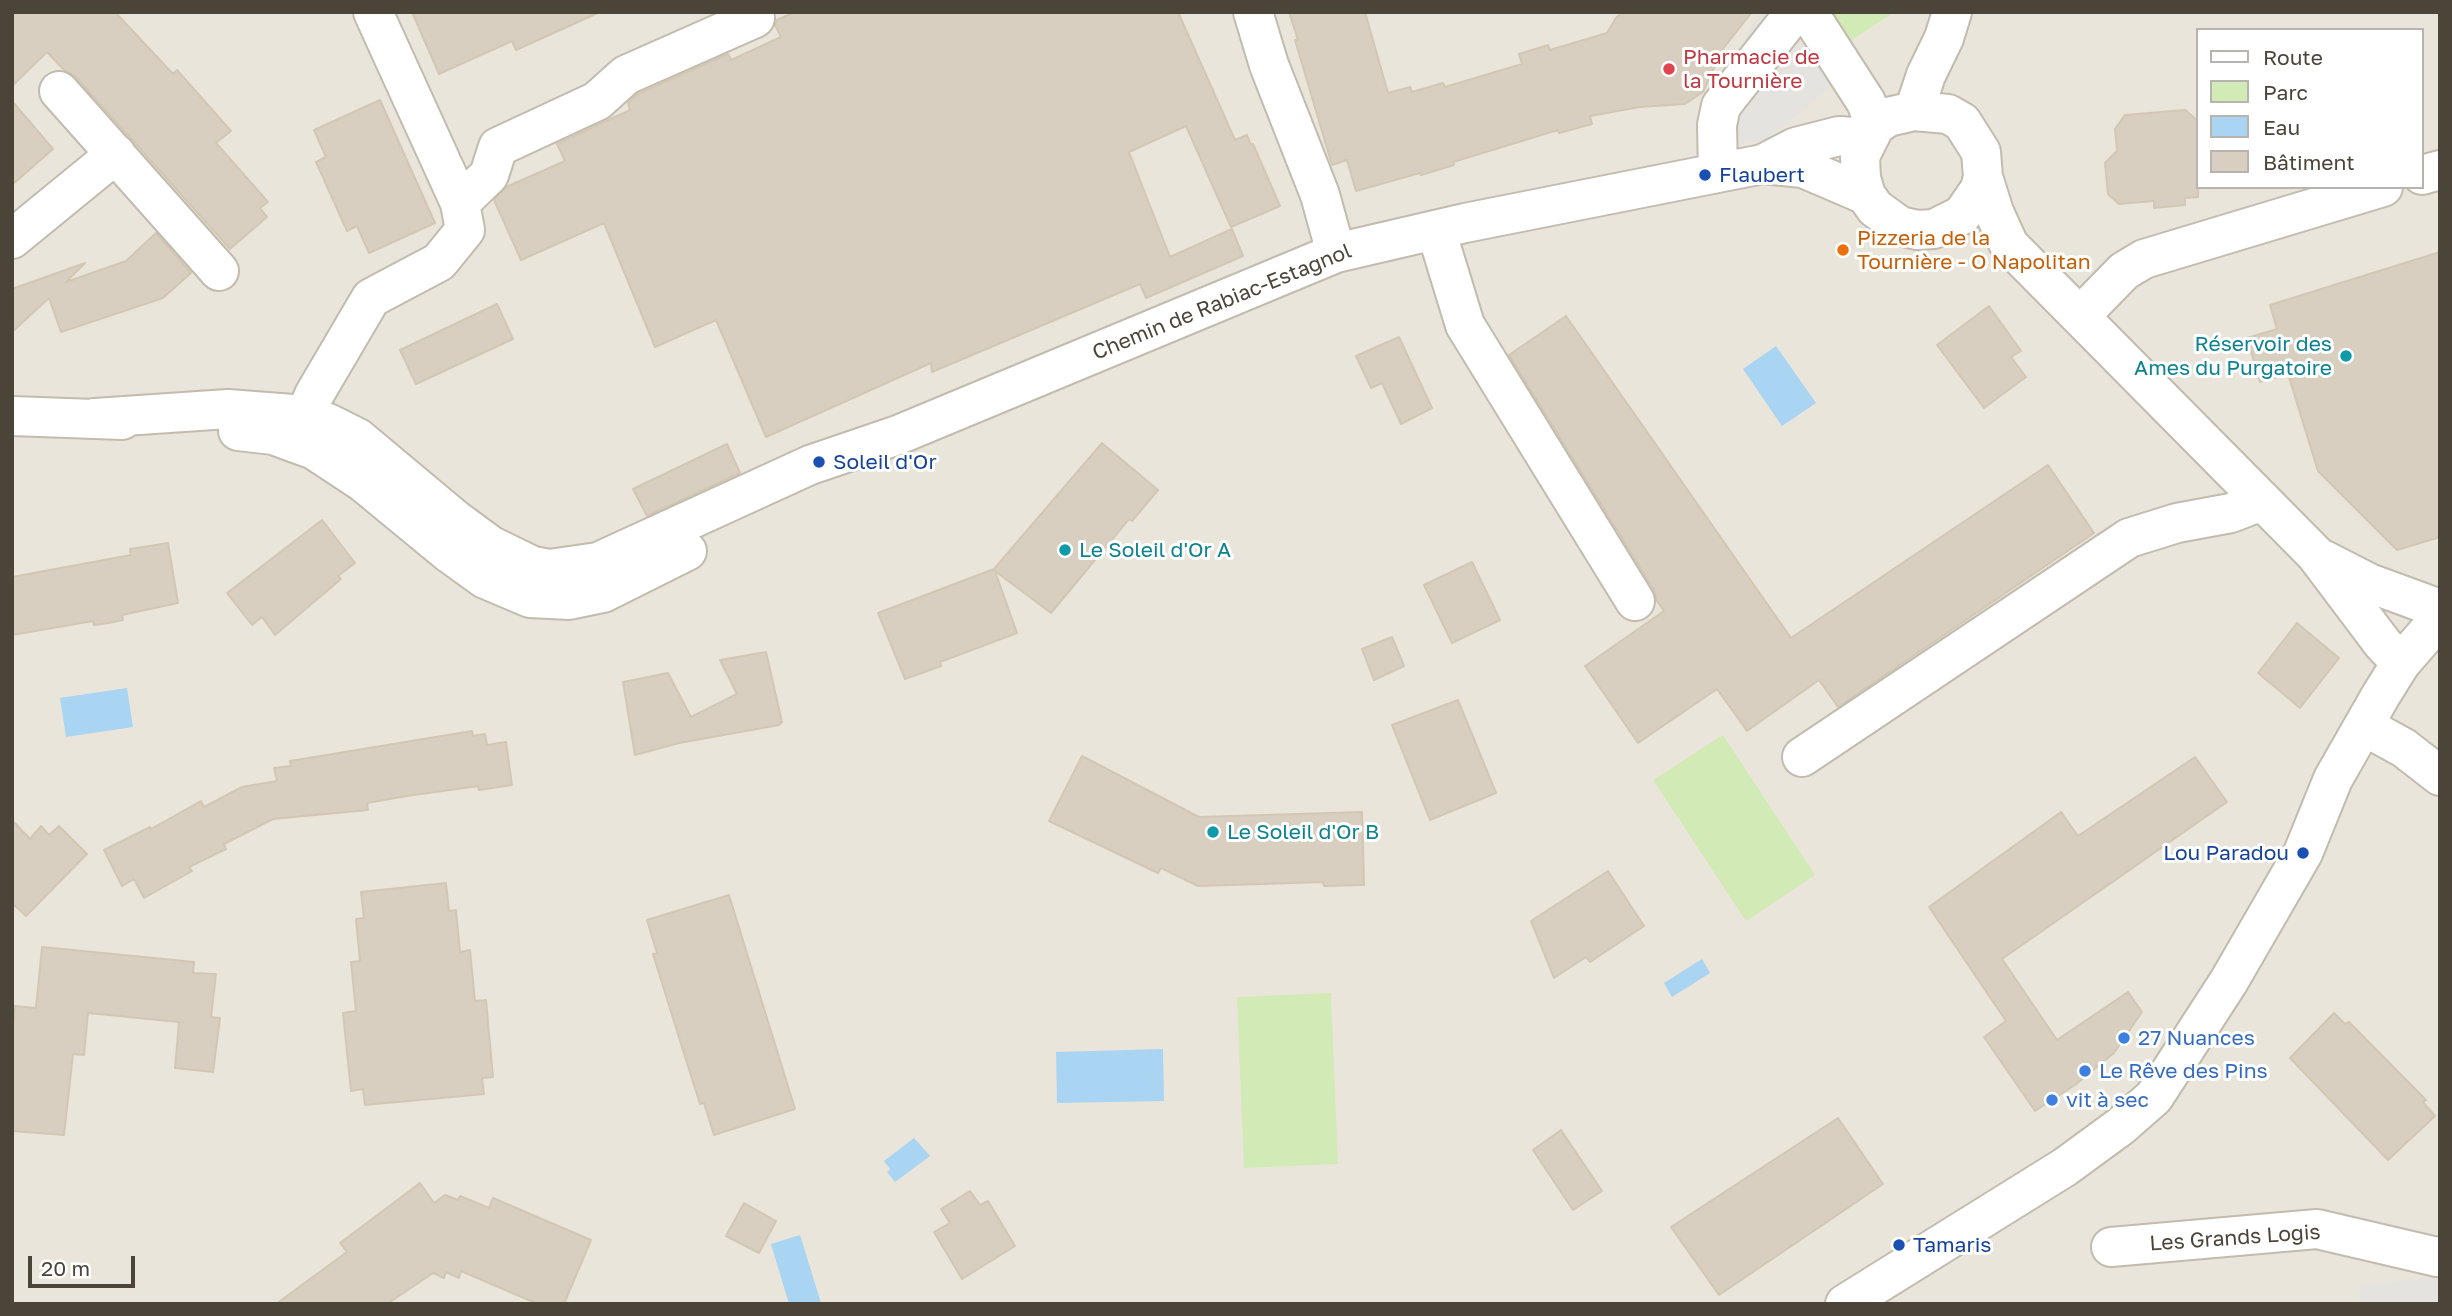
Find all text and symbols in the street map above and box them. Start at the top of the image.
legend [2196,28,2424,189]
place label: Pharmacie de la Tournière [1683,44,1820,94]
text: Route [2263,44,2323,70]
marker: Pharmacie de la Tournière [1661,61,1677,77]
text: Parc [2263,79,2308,105]
text: Eau [2263,114,2300,140]
text: Bâtiment [2263,149,2355,175]
place label: Flaubert [1719,162,1805,188]
marker: Flaubert [1697,167,1713,183]
place label: Pizzeria de la Tournière - O Napolitan [1857,225,2091,275]
street label: Chemin de Rabiac-Estagnol [1089,238,1355,366]
marker: Pizzeria de la Tournière - O Napolitan [1835,242,1851,258]
place label: Réservoir des Ames du Purgatoire [2134,331,2332,381]
marker: Réservoir des Ames du Purgatoire [2338,348,2354,364]
place label: Soleil d'Or [833,449,937,475]
marker: Soleil d'Or [811,454,827,470]
place label: Le Soleil d'Or A [1079,537,1231,563]
marker: Le Soleil d'Or A [1057,542,1073,558]
place label: Le Soleil d'Or B [1227,819,1379,845]
marker: Le Soleil d'Or B [1205,824,1221,840]
place label: Lou Paradou [2163,840,2289,866]
marker: Lou Paradou [2295,845,2311,861]
place label: 27 Nuances [2138,1025,2255,1051]
marker: 27 Nuances [2116,1030,2132,1046]
place label: Le Rêve des Pins [2099,1058,2268,1084]
marker: Le Rêve des Pins [2077,1063,2093,1079]
place label: vit à sec [2066,1087,2149,1113]
marker: vit à sec [2044,1092,2060,1108]
street label: Les Grands Logis [2149,1219,2321,1257]
place label: Tamaris [1913,1232,1991,1258]
marker: Tamaris [1891,1237,1907,1253]
scale bar [32,1242,138,1286]
text: 20 m [41,1255,90,1281]

